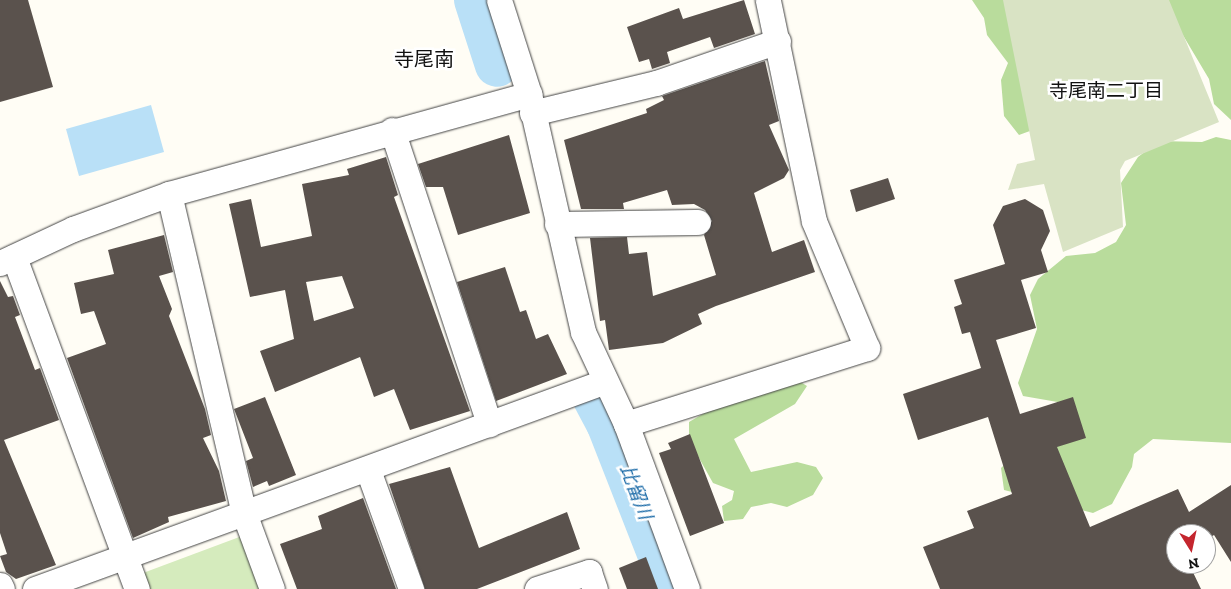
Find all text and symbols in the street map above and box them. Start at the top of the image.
district label: 寺尾南 [394,47,454,71]
district label: 寺尾南二丁目 [1049,80,1163,102]
water label: 比留川 [615,461,657,523]
north arrow [1166,524,1216,574]
text: N [1187,554,1200,573]

